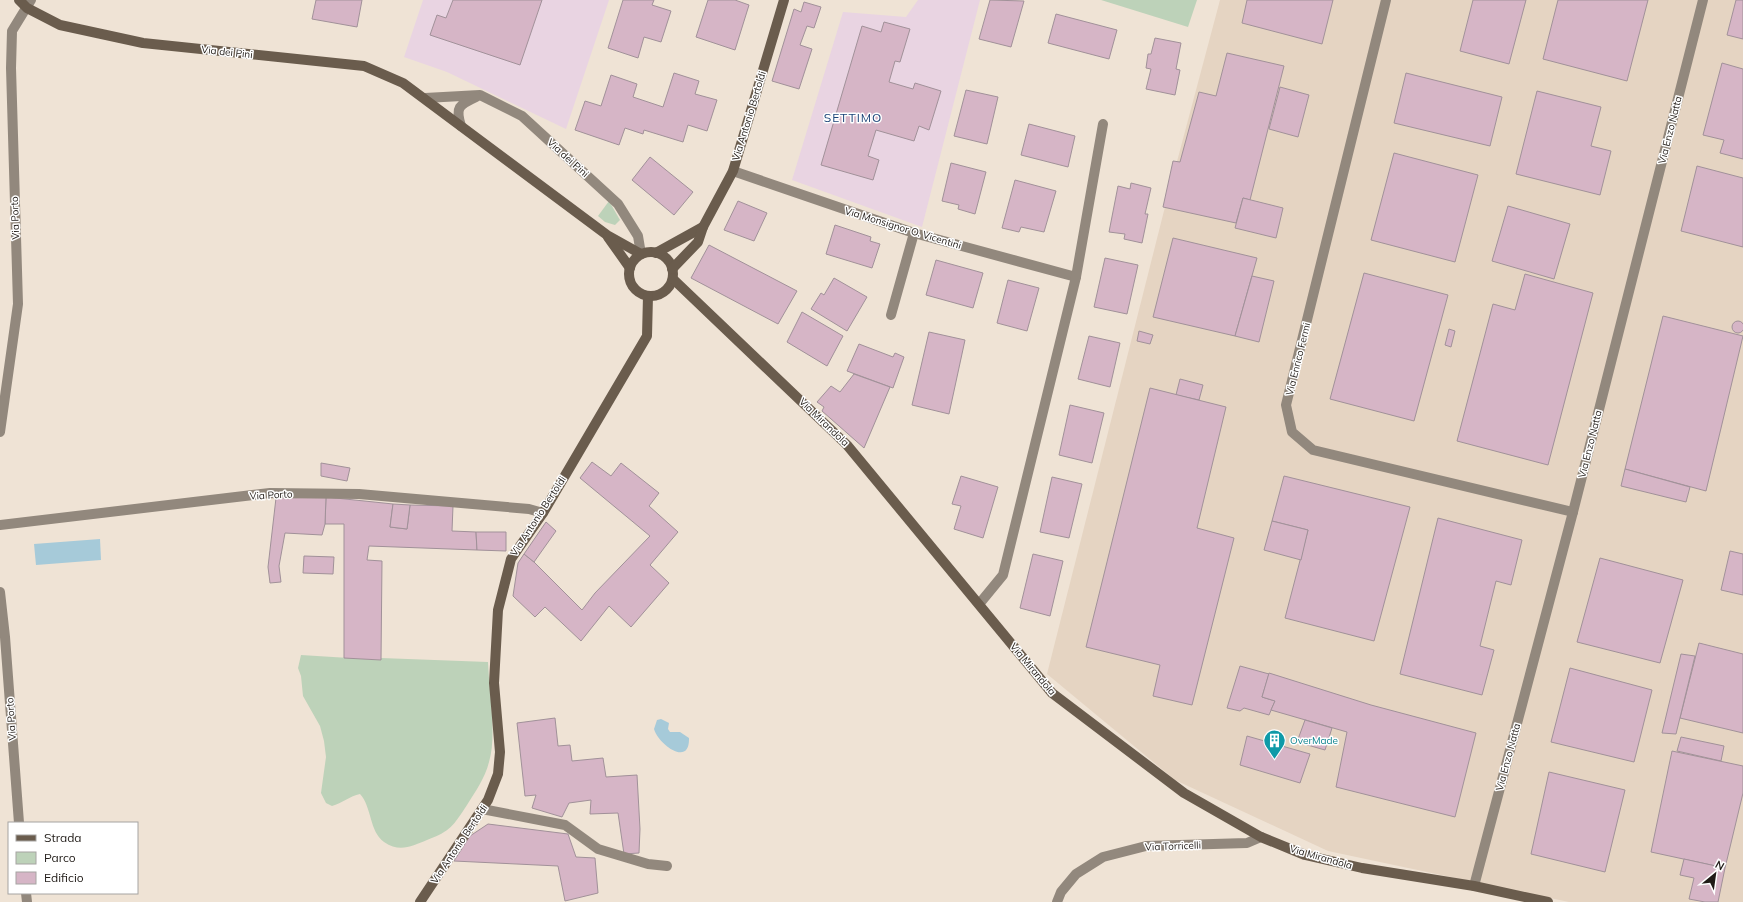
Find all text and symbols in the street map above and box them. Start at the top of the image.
street label: Via dei Pini [201,43,253,61]
street label: Via Antonio Bertoldi [729,70,769,162]
street label: Via Enzo Natta [1655,95,1685,165]
district label: SETTIMO [824,110,882,125]
street label: Via dei Pini [545,136,591,180]
street label: Via Porto [8,196,22,240]
street label: Via Monsignor O. Vicentini [843,204,963,252]
street label: Via Enrico Fermi [1283,321,1313,397]
street label: Via Mirandola [796,395,852,449]
street label: Via Enzo Natta [1575,409,1605,479]
street label: Via Antonio Bertoldi [507,473,569,559]
street label: Via Porto [249,487,293,503]
street label: Via Mirandola [1007,640,1059,698]
street label: Via Porto [3,697,19,741]
street label: Via Enzo Natta [1493,722,1523,792]
building icon: OverMade [1261,727,1287,760]
place label: OverMade [1290,734,1338,747]
street label: Via Antonio Bertoldi [428,802,490,886]
legend [8,822,138,894]
text: Strada [44,830,82,845]
street label: Via Torricelli [1145,839,1201,853]
street label: Via Mirandola [1288,842,1354,872]
text: Parco [44,850,76,865]
north arrow [1695,854,1735,894]
text: N [1713,857,1727,873]
text: Edificio [44,870,84,885]

